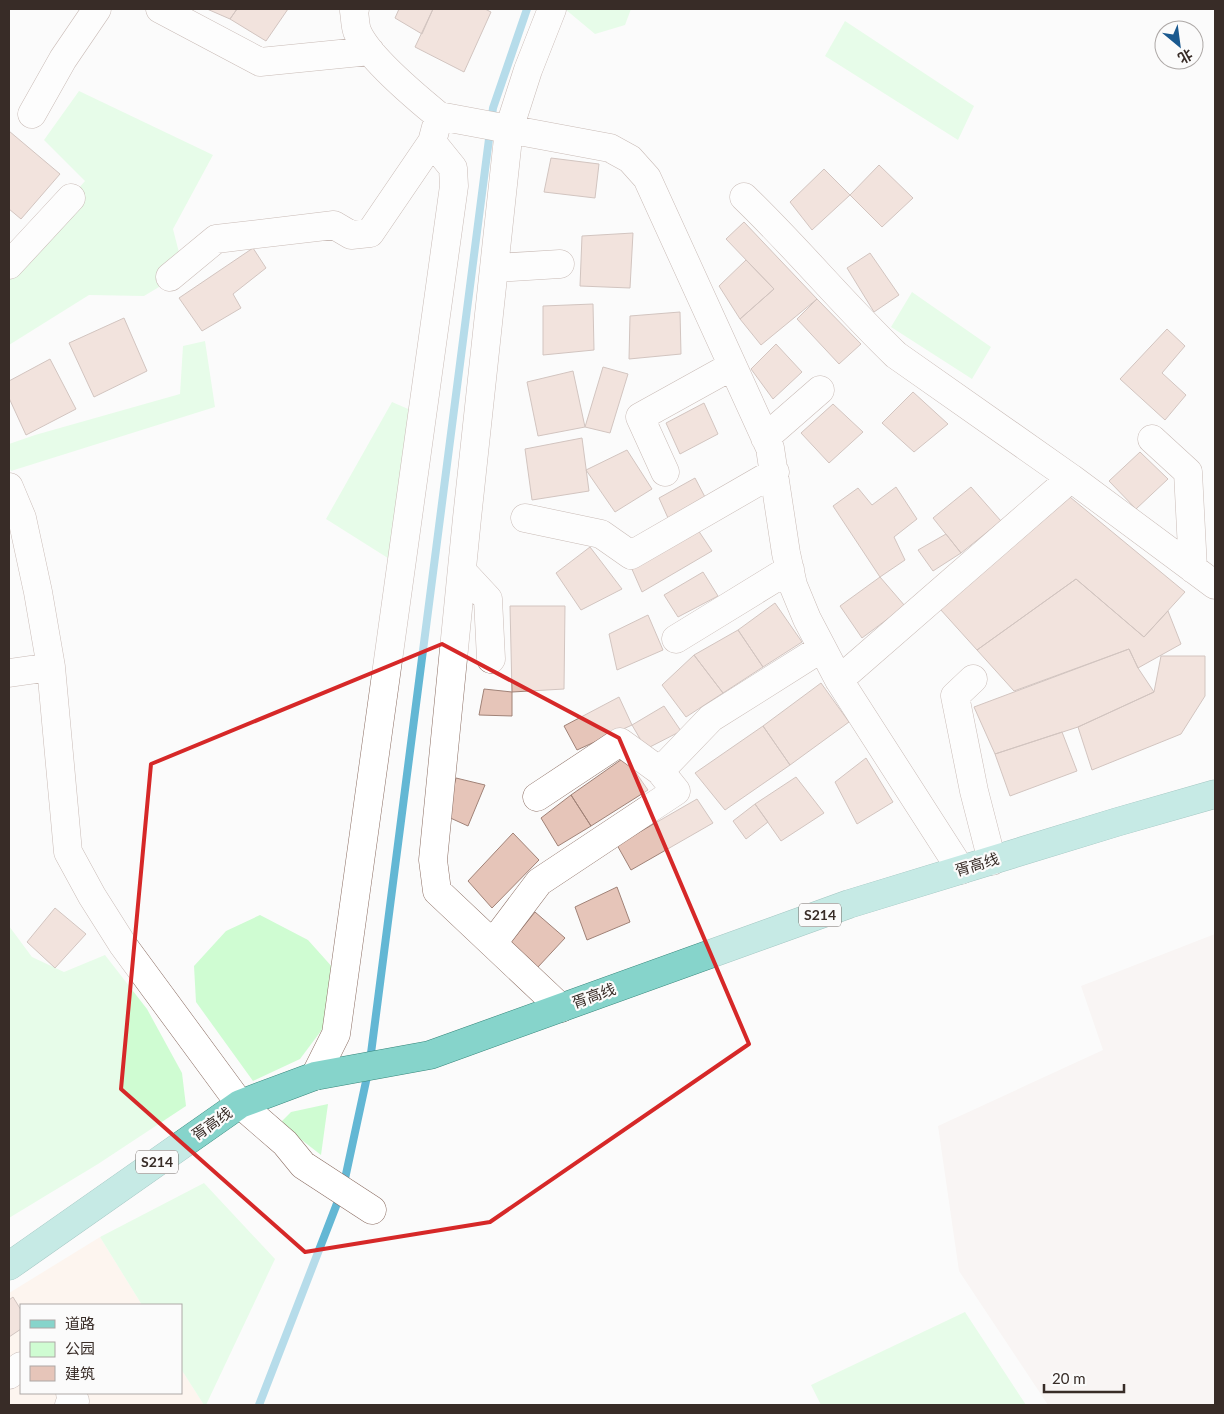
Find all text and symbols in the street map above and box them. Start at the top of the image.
north arrow [1154,20,1204,70]
text: 北 [1175,46,1196,68]
street label: 胥高线 [953,849,1001,879]
road number: S214 [799,904,841,926]
street label: 胥高线 [569,979,618,1011]
street label: 胥高线 [188,1103,235,1143]
road number: S214 [136,1150,178,1174]
legend [20,1304,182,1394]
text: 道路 [65,1314,95,1332]
text: 公园 [65,1339,95,1357]
scale bar [1044,1362,1124,1394]
text: 建筑 [65,1364,95,1382]
text: 20 m [1052,1369,1086,1387]

